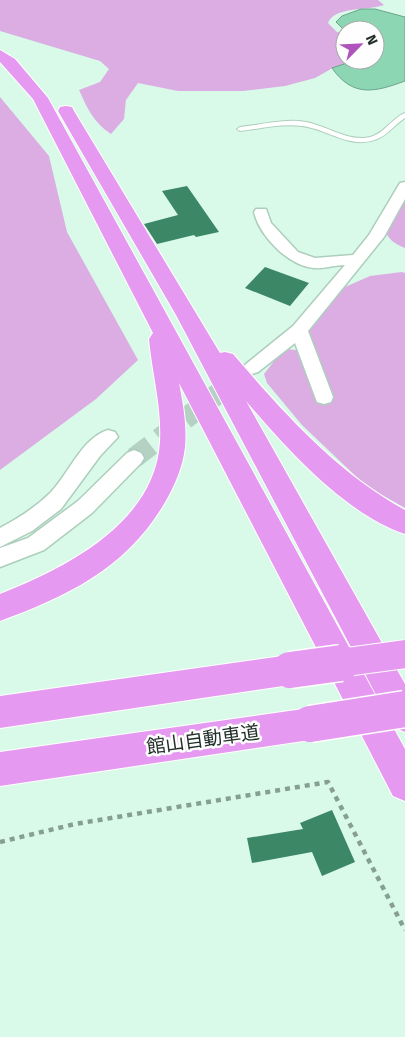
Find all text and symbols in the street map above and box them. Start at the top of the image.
north arrow [335,20,385,70]
text: N [362,32,381,48]
street label: 館山自動車道 [145,720,261,759]

